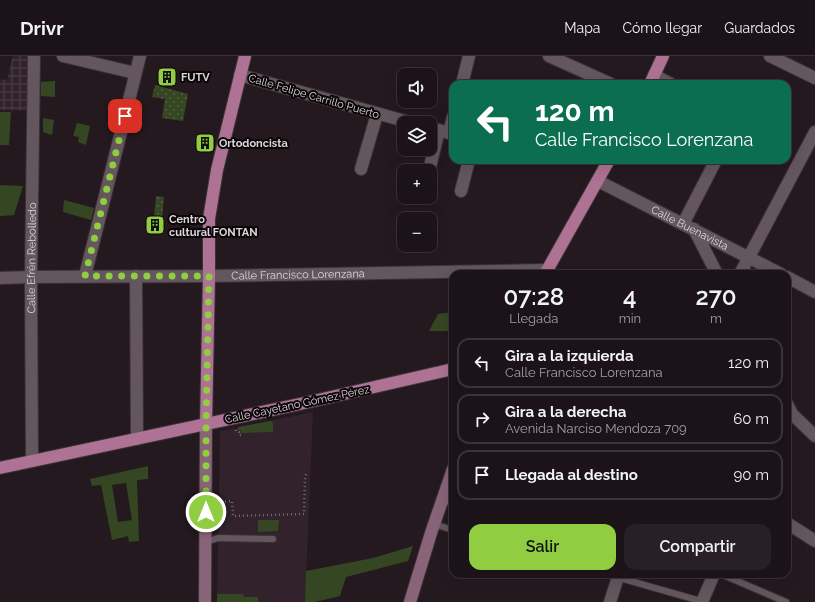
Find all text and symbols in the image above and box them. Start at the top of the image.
text: Drivr [20,17,64,39]
text: Mapa [564,20,600,36]
text: Cómo llegar [622,20,702,36]
text: Guardados [724,20,795,36]
building icon: FUTV [156,66,178,88]
map controls [397,68,437,252]
button: sound [397,68,437,108]
place label: FUTV [181,71,210,84]
street label: Calle Felipe Carrillo Puerto [247,72,381,122]
text: 120 m [535,95,615,128]
icon: left [469,96,521,148]
pin [108,99,142,133]
icon: arrive [114,105,136,127]
button: layers [397,116,437,156]
text: Calle Francisco Lorenzana [535,129,753,150]
building icon: Ortodoncista [194,132,216,154]
place label: Ortodoncista [219,137,288,150]
button: + [397,164,437,204]
street label: Calle Efrén Rebolledo [25,202,39,314]
street label: Calle Buenavista [649,203,730,253]
button: − [397,212,437,252]
place label: Centro cultural FONTAN [169,213,258,239]
building icon: Centro cultural FONTAN [144,214,166,236]
street label: Calle Francisco Lorenzana [231,267,365,283]
text: 07:28 [503,282,564,311]
text: 4 [623,282,637,311]
text: 270 [695,282,737,311]
text: Llegada [509,311,558,326]
text: min [619,311,641,326]
text: m [710,311,722,326]
text: Gira a la izquierda [505,347,634,365]
icon: left [471,352,493,374]
text: 120 m [728,354,769,372]
text: Calle Francisco Lorenzana [505,365,663,380]
street label: Calle Cayetano Gómez Pérez [224,383,371,426]
text: Gira a la derecha [505,403,626,421]
icon: right [471,408,493,430]
text: 60 m [733,410,769,428]
text: Avenida Narciso Mendoza 709 [505,421,687,436]
icon: arrive [471,464,493,486]
text: Llegada al destino [505,466,638,484]
text: 90 m [733,466,769,484]
position arrow [185,491,227,533]
button: Salir [469,524,616,570]
button: Compartir [624,524,771,570]

